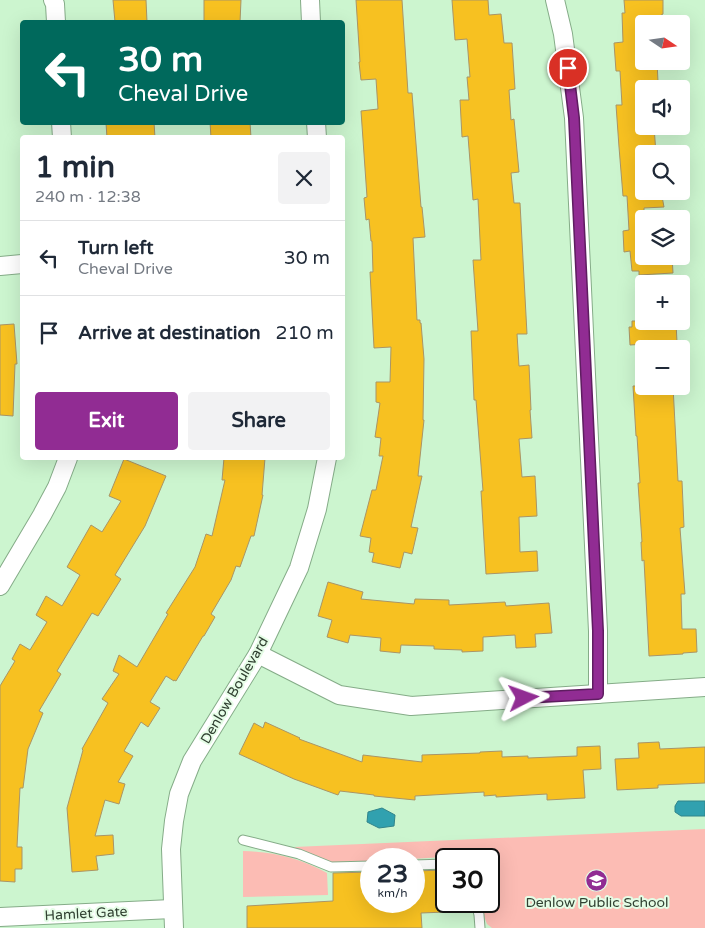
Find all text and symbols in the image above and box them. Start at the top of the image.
north arrow [635,15,690,70]
map controls [635,15,690,395]
text: 30 m [118,39,203,81]
icon: left [35,40,100,105]
pin [547,47,589,89]
icon: arrive [554,54,582,82]
button: sound [635,80,690,135]
text: Cheval Drive [118,81,248,107]
button: search [635,145,690,200]
text: 1 min [35,149,115,186]
button: close [278,152,330,204]
text: 240 m · 12:38 [35,187,141,207]
button: layers [635,210,690,265]
text: Turn left [78,237,154,259]
icon: left [35,244,63,272]
text: 30 m [284,247,330,269]
text: Cheval Drive [78,259,173,279]
button: + [635,275,690,330]
icon: arrive [35,319,63,347]
text: Arrive at destination [78,322,261,344]
text: 210 m [276,322,334,344]
button: − [635,340,690,395]
button: Exit [35,392,178,450]
button: Share [188,392,330,450]
street label: Denlow Boulevard [197,634,272,747]
position arrow [497,671,549,723]
speed limit sign: 30 [435,848,500,913]
text: 23 [377,859,408,889]
school or university icon: Denlow Public School [585,868,609,892]
text: km/h [377,886,408,900]
place label: Denlow Public School [525,894,669,911]
street label: Hamlet Gate [44,903,128,924]

